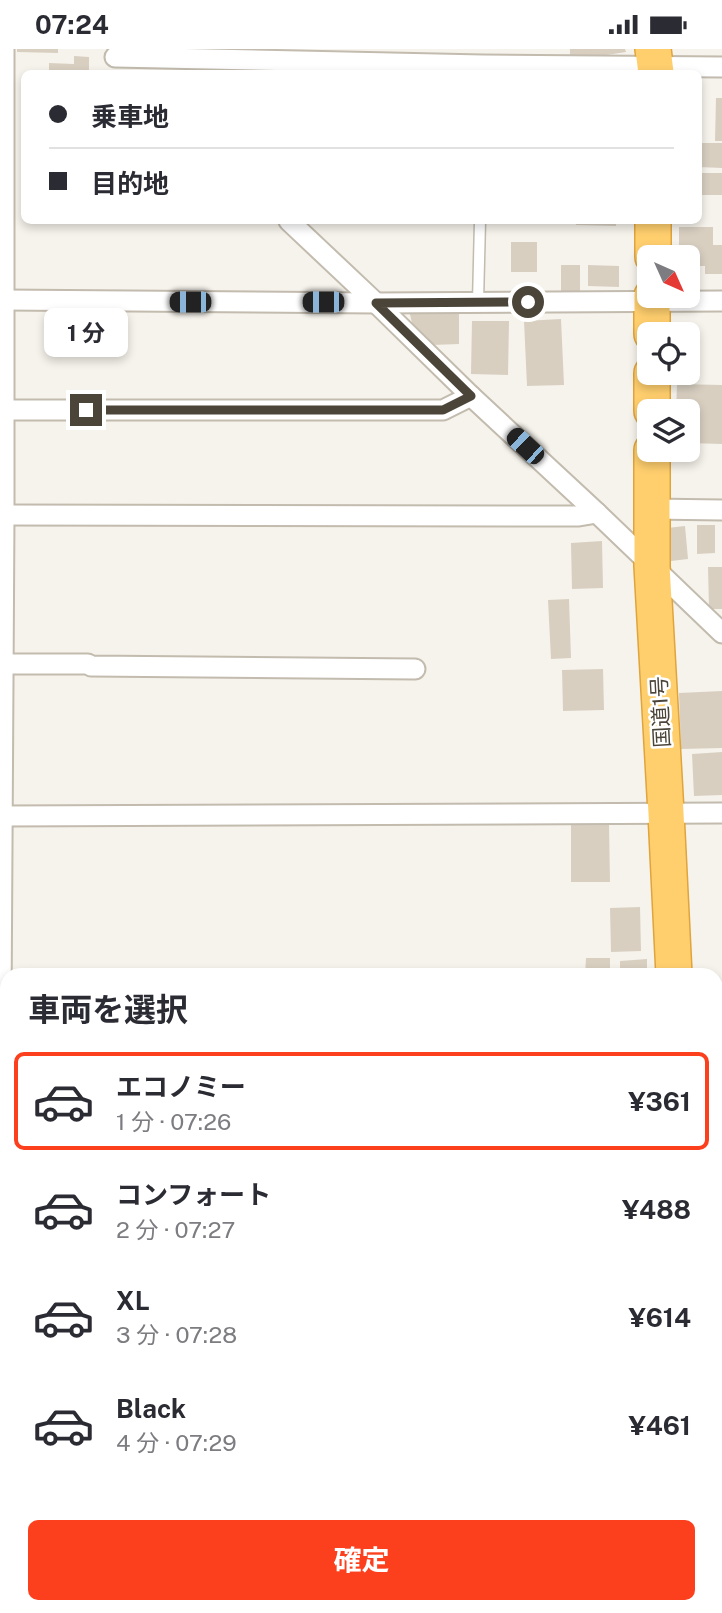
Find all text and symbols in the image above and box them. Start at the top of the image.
text: 07:24 [35,9,109,40]
text: 乗車地 [91,101,169,132]
text: 目的地 [91,168,169,199]
north arrow [637,245,700,308]
map controls [637,245,700,462]
route start [512,286,544,318]
car [170,292,212,313]
car [303,292,345,313]
callout: 1 分 [44,309,128,357]
text: 1 分 [67,319,105,346]
button: locate [637,322,700,385]
route end [70,394,102,426]
button: layers [637,399,700,462]
car [503,424,548,468]
street label: 国道1号 [646,676,675,748]
text: 車両を選択 [28,991,188,1028]
icon: car [32,1070,95,1133]
text: エコノミー [116,1071,246,1102]
text: ¥361 [628,1086,691,1117]
text: 1 分 · 07:26 [116,1108,231,1135]
icon: car [32,1178,95,1241]
text: コンフォート [116,1179,271,1210]
text: ¥488 [622,1194,691,1225]
text: 2 分 · 07:27 [116,1216,235,1243]
text: XL [116,1285,150,1316]
icon: car [32,1286,95,1349]
text: ¥614 [629,1302,691,1333]
text: 3 分 · 07:28 [116,1321,237,1348]
text: Black [116,1393,186,1424]
icon: car [32,1394,95,1457]
text: ¥461 [629,1410,691,1441]
text: 4 分 · 07:29 [116,1429,237,1456]
button: 確定 [28,1520,695,1600]

